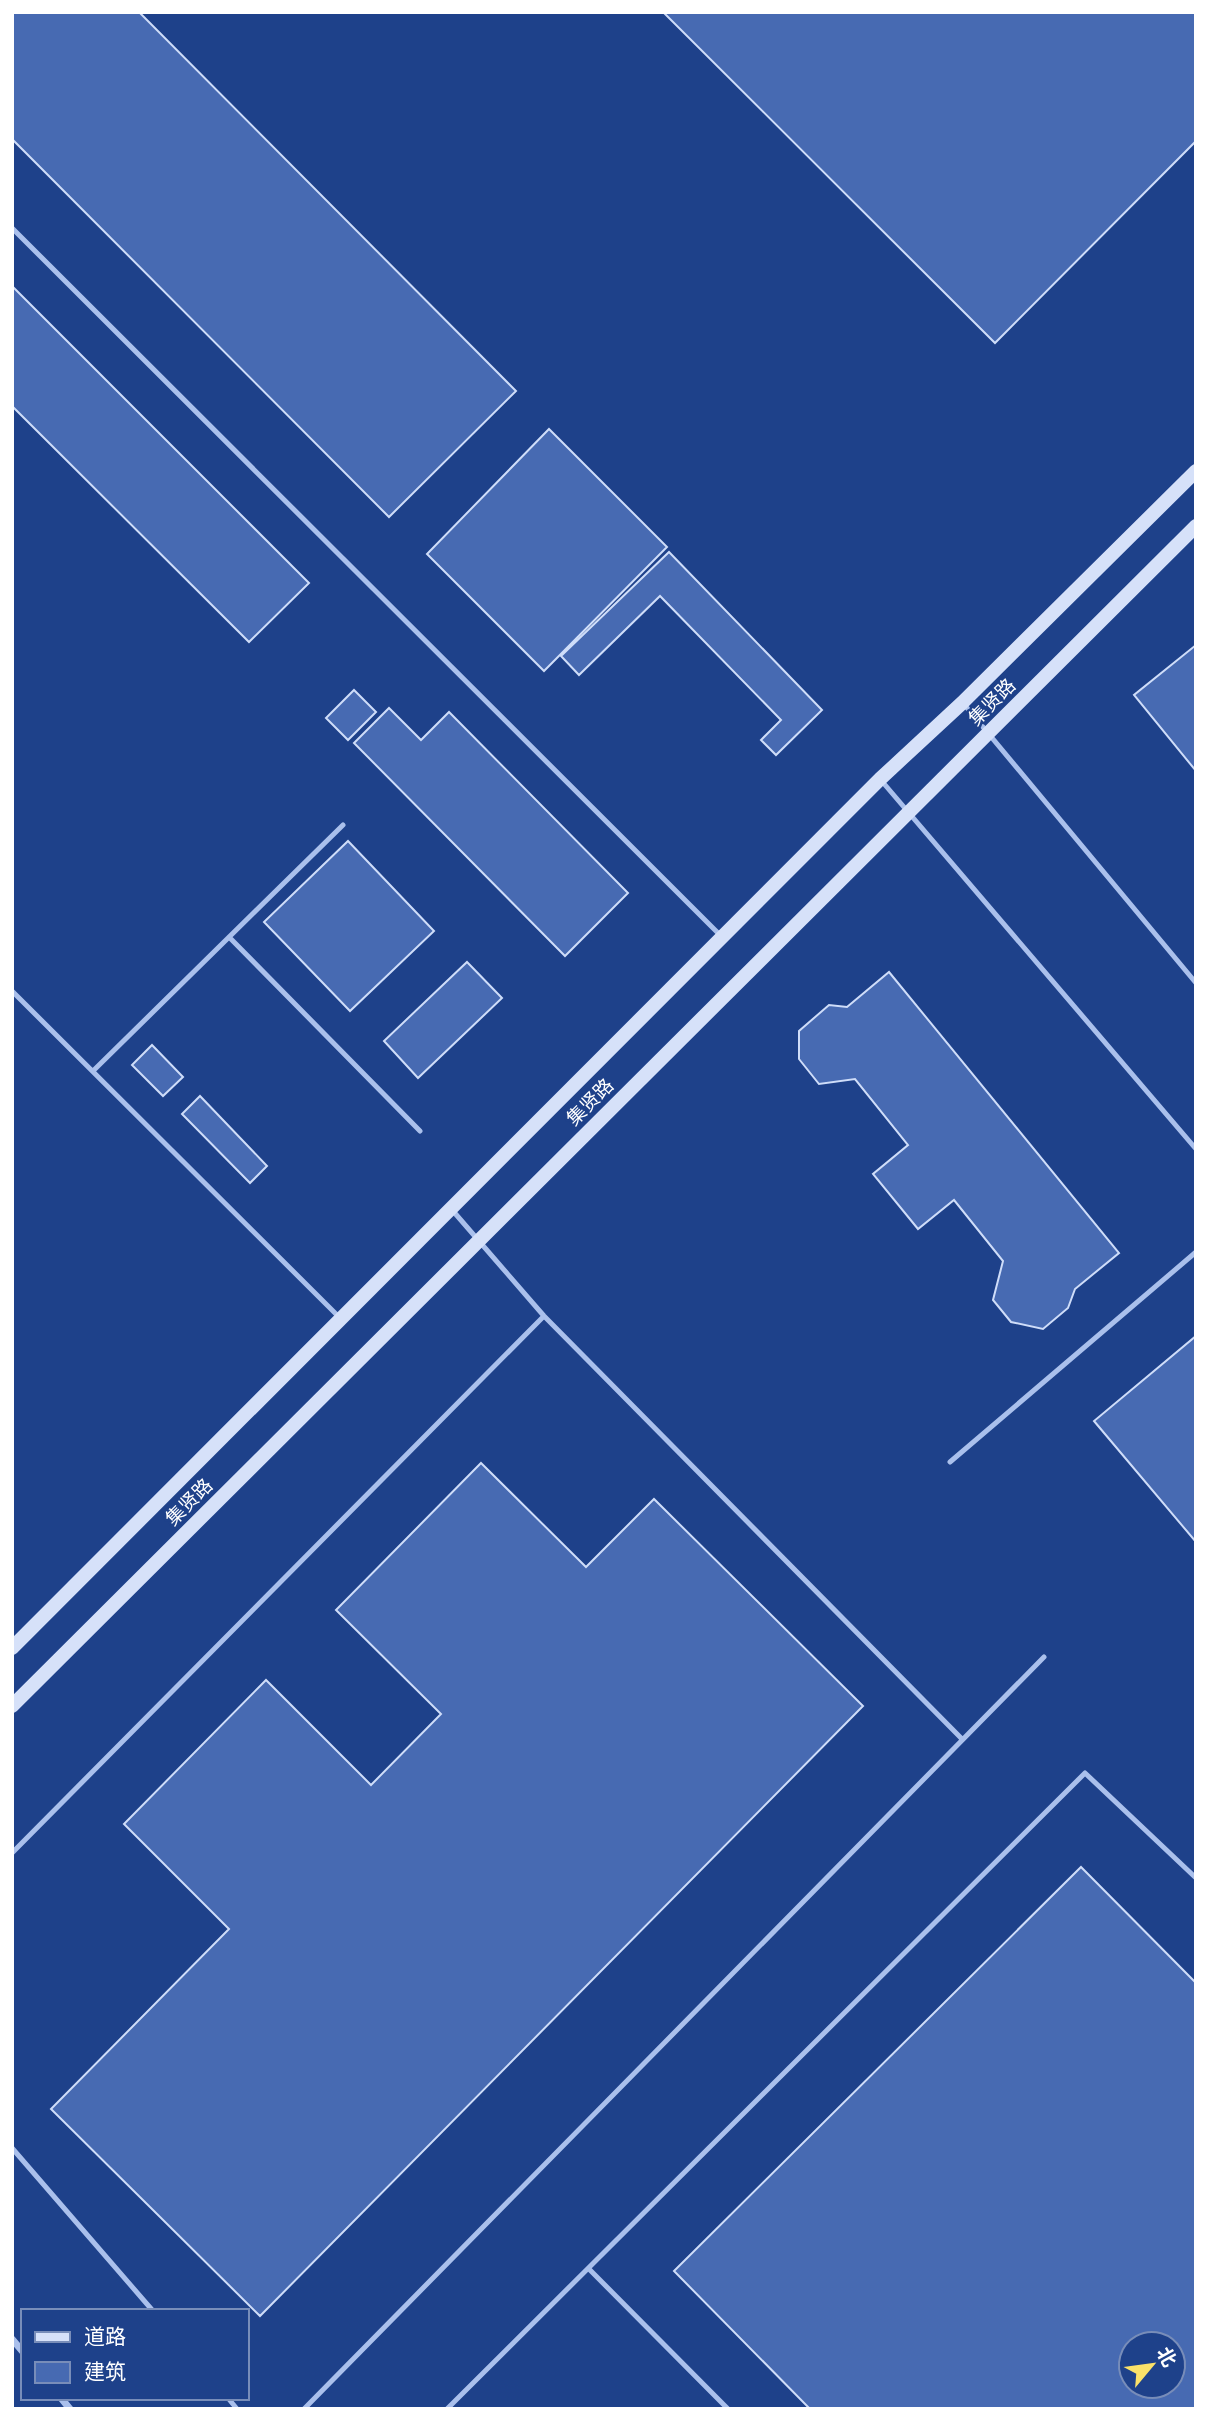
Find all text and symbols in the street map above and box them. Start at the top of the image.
street label: 集贤路 [964,674,1020,730]
street label: 集贤路 [562,1074,618,1130]
street label: 集贤路 [161,1474,217,1530]
legend [21,2309,248,2400]
text: 道路 [84,2325,126,2349]
north arrow [1117,2330,1187,2400]
text: 北 [1152,2343,1181,2371]
text: 建筑 [84,2360,126,2384]

